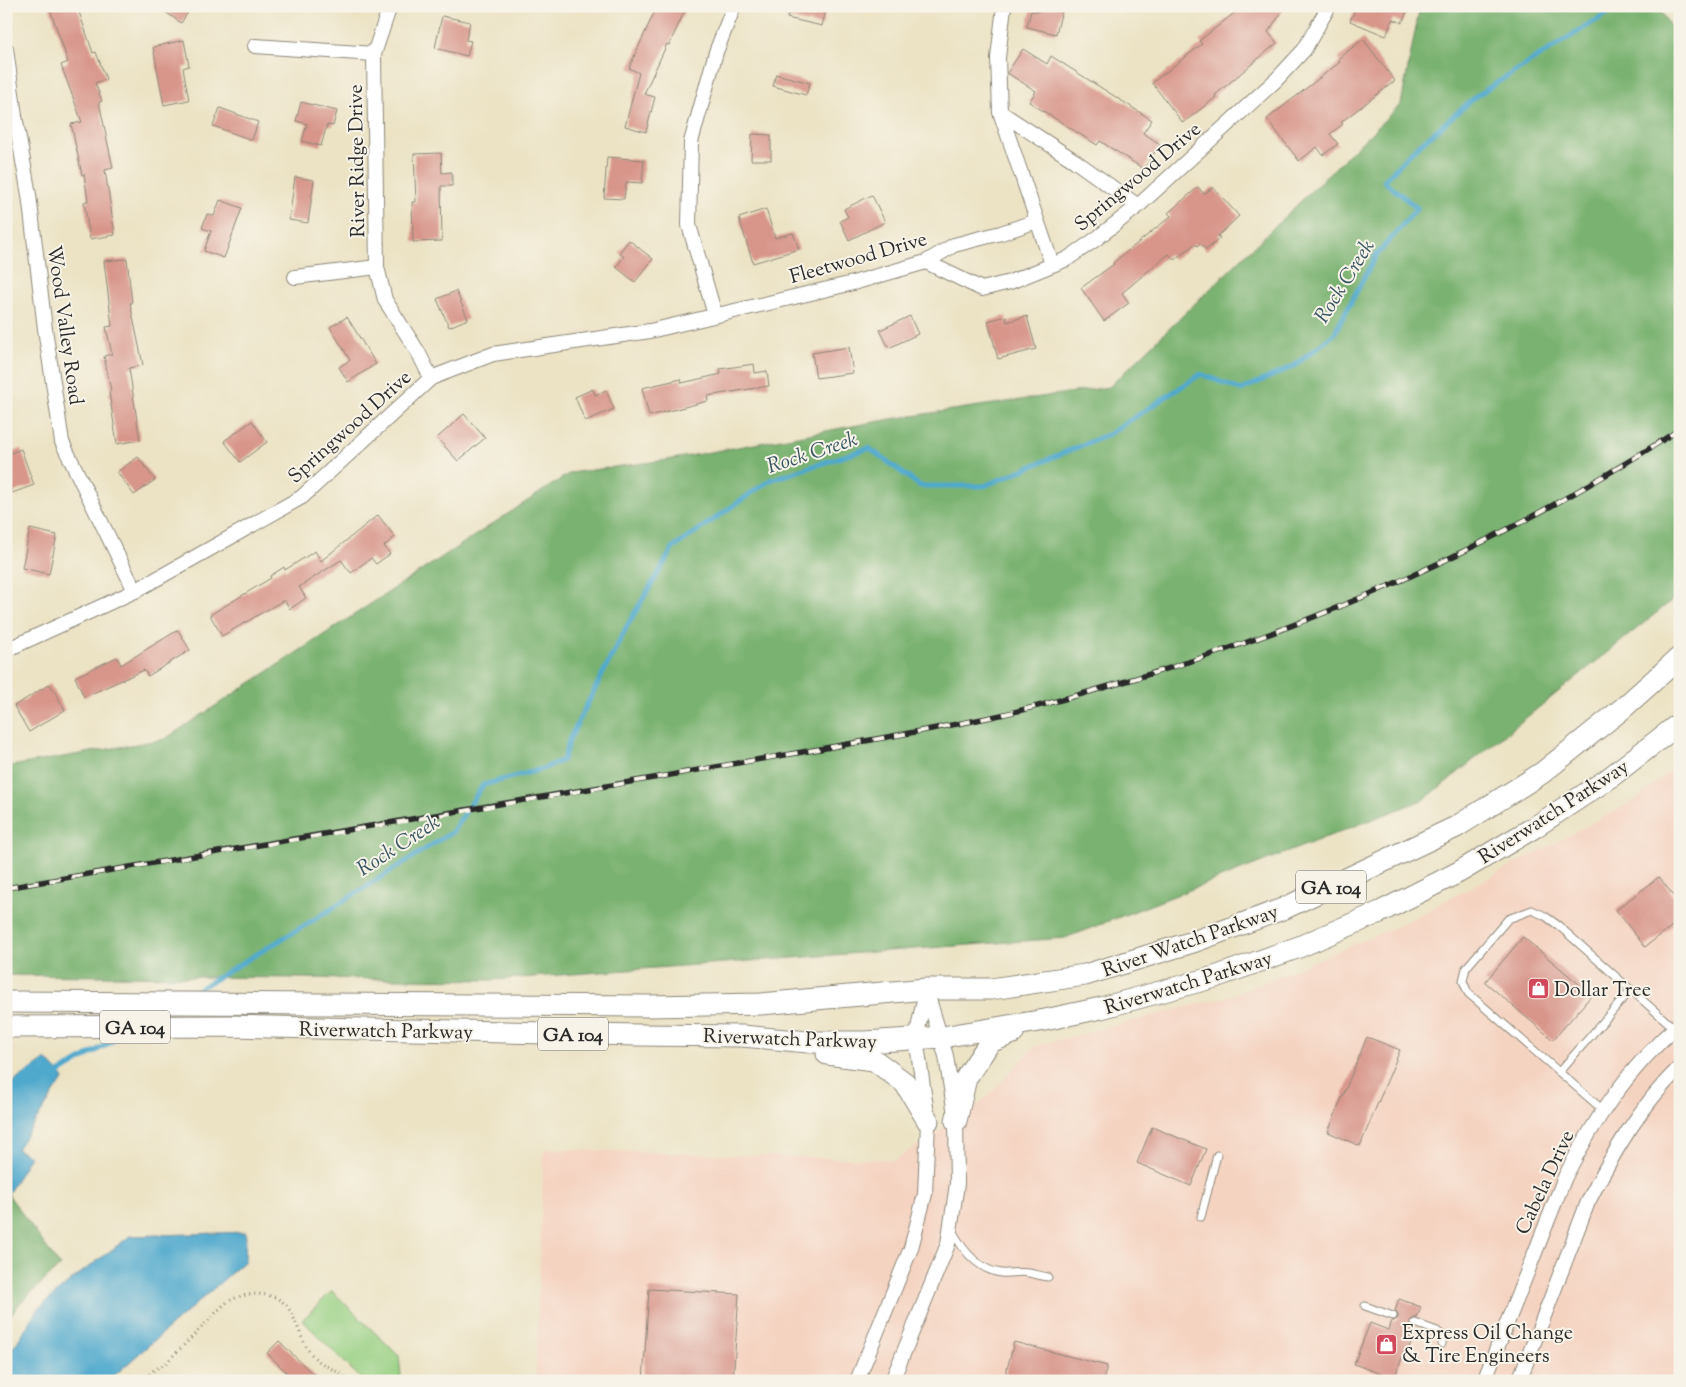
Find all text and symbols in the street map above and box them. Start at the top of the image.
street label: River Ridge Drive [343,84,374,238]
street label: Springwood Drive [1069,116,1208,240]
street label: Fleetwood Drive [787,226,931,293]
water label: Rock Creek [1308,234,1383,330]
street label: Wood Valley Road [38,244,89,407]
street label: Springwood Drive [282,364,419,491]
water label: Rock Creek [764,425,862,483]
street label: Riverwatch Parkway [1473,753,1635,873]
water label: Rock Creek [352,808,447,885]
road number: GA 104 [1296,870,1366,904]
street label: River Watch Parkway [1099,899,1283,986]
street label: Riverwatch Parkway [1101,945,1276,1024]
shop icon: Dollar Tree [1526,977,1550,1001]
place label: Dollar Tree [1554,977,1651,1006]
road number: GA 104 [100,1010,170,1044]
street label: Riverwatch Parkway [299,1016,473,1049]
road number: GA 104 [538,1018,608,1050]
street label: Riverwatch Parkway [702,1023,877,1058]
street label: Cabela Drive [1509,1126,1583,1240]
place label: Express Oil Change & Tire Engineers [1402,1320,1573,1372]
shop icon: Express Oil Change & Tire Engineers [1374,1332,1398,1356]

